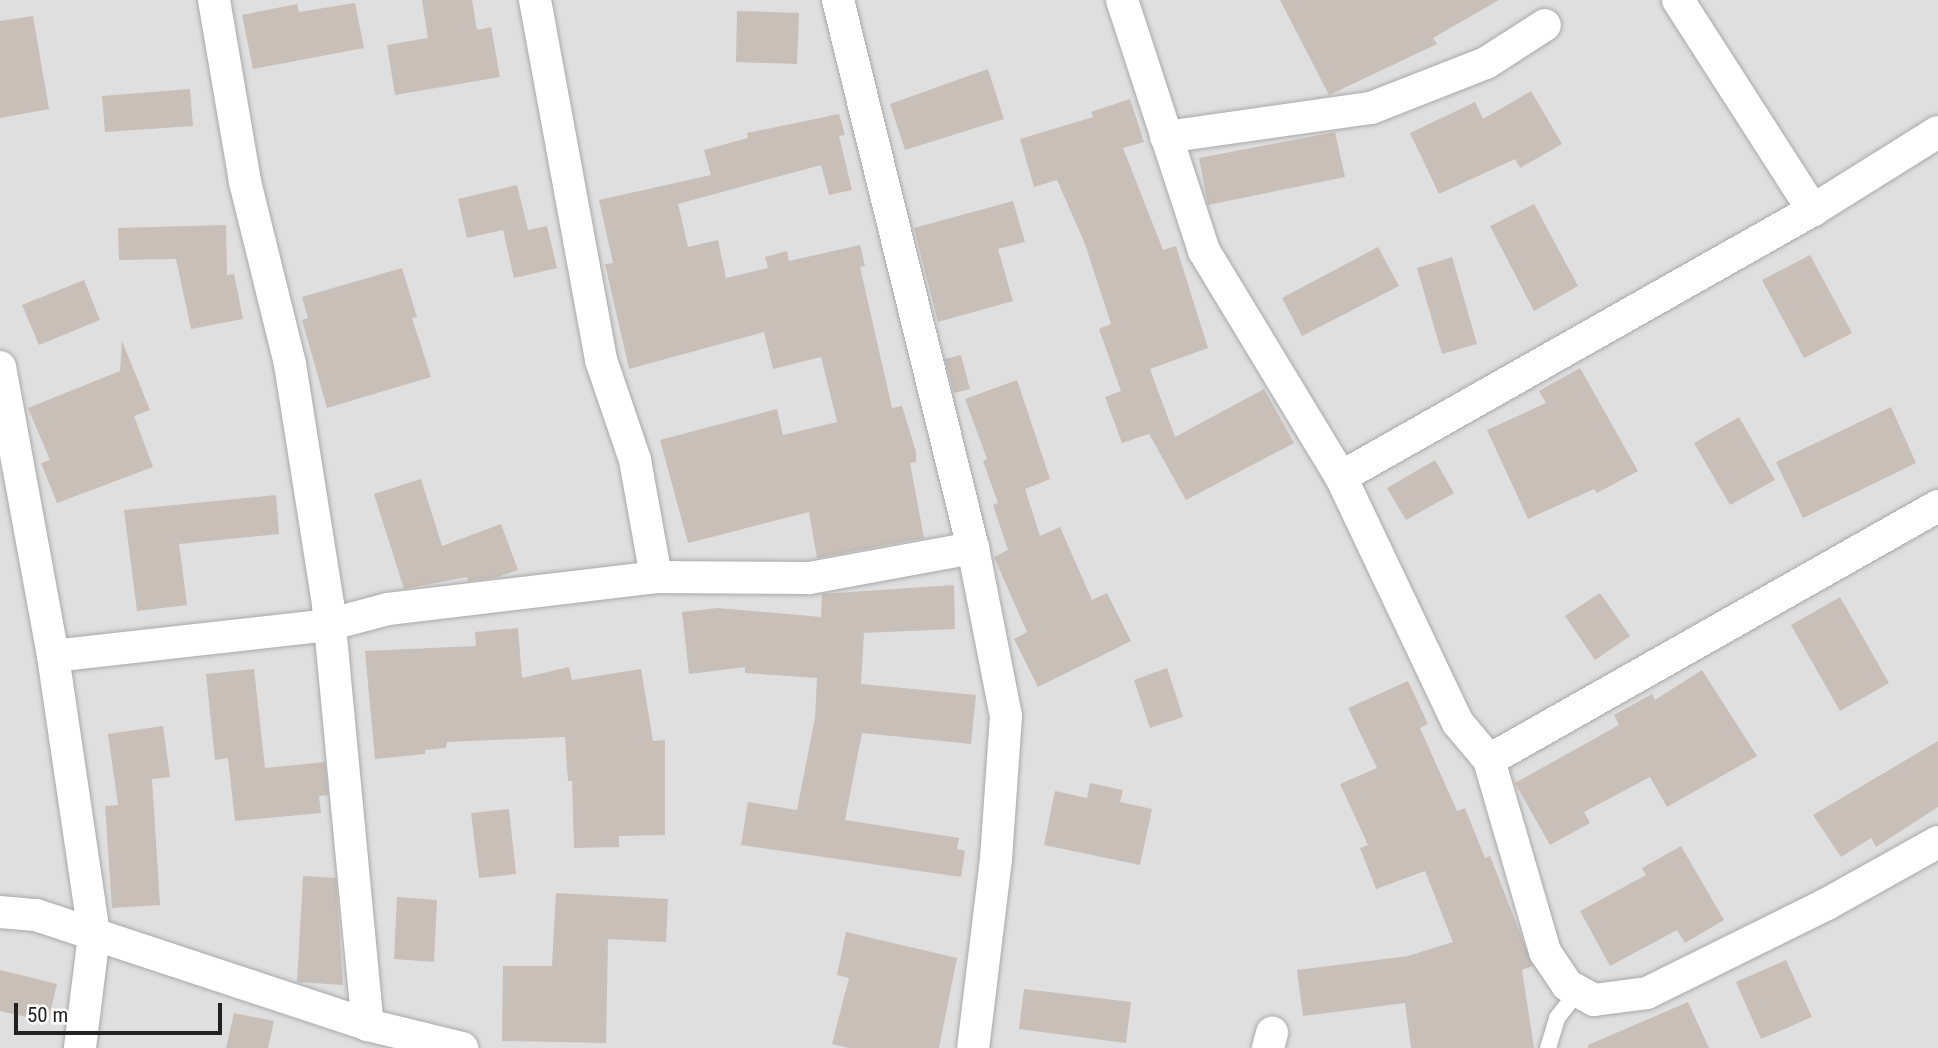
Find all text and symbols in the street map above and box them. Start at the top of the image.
scale bar [18,988,226,1032]
text: 50 m [27,1003,68,1027]

